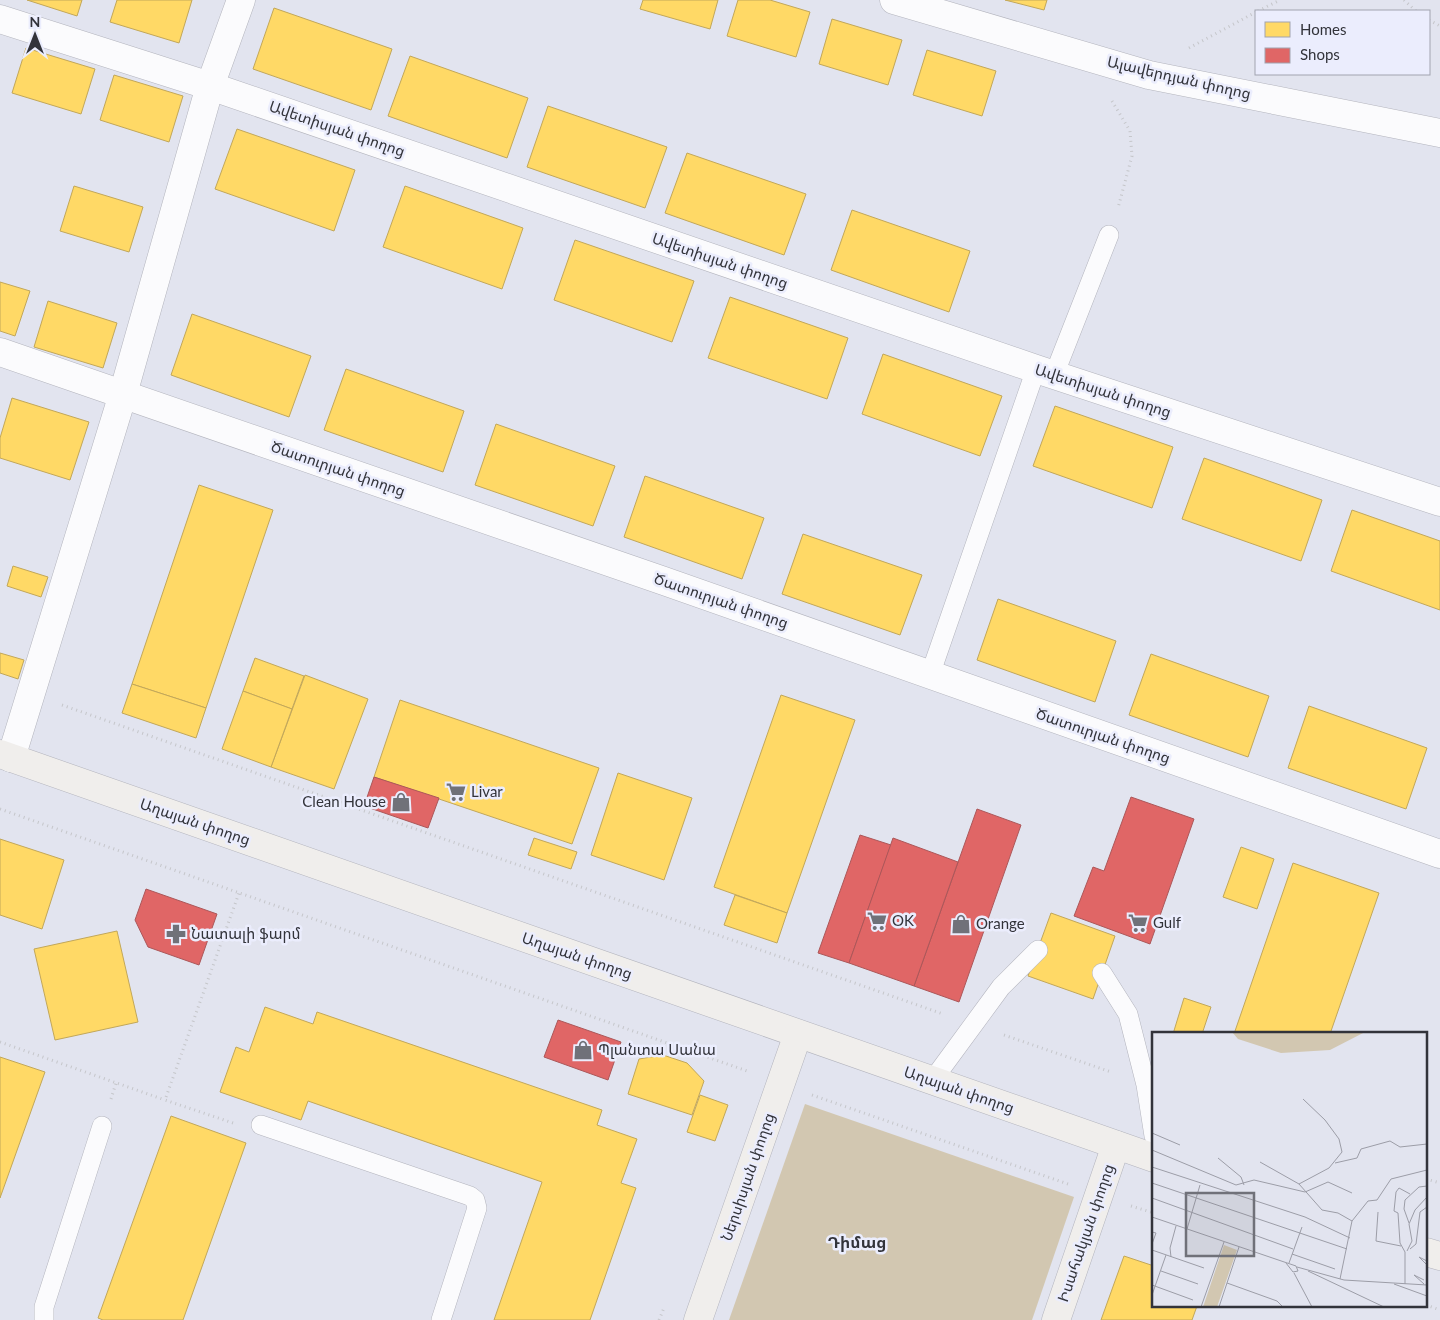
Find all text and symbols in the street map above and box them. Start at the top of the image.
north arrow [10,10,60,60]
legend [1255,10,1430,75]
text: N [30,13,40,30]
text: Homes [1300,20,1346,38]
text: Shops [1300,45,1340,63]
street label: Ալավերդյան փողոց [1105,52,1253,103]
street label: Ավետիսյան փողոց [267,96,408,161]
street label: Ավետիսյան փողոց [650,228,791,293]
street label: Ավետիսյան փողոց [1033,359,1174,422]
street label: Ծատուրյան փողոց [268,437,408,500]
street label: Ծատուրյան փողոց [651,569,791,632]
street label: Ծատուրյան փողոց [1033,704,1173,767]
supermarket icon: Livar [445,781,467,803]
place label: Livar [471,782,503,800]
shop icon: Clean House [390,791,412,813]
place label: Clean House [302,792,386,810]
street label: Աղայան փողոց [138,794,253,849]
supermarket icon: OK [866,910,888,932]
place label: OK [892,911,914,929]
supermarket icon: Gulf [1127,912,1149,934]
shop icon: Orange [950,913,972,935]
place label: Gulf [1153,913,1182,931]
place label: Orange [976,914,1025,932]
pharmacy icon: Նատալի ֆարմ [165,923,187,945]
place label: Նատալի ֆարմ [191,924,301,943]
street label: Աղայան փողոց [520,928,635,983]
inset map [1152,1032,1428,1308]
shop icon: Պլանտա Սանա [572,1039,594,1061]
place label: Պլանտա Սանա [598,1040,716,1059]
street label: Աղայան փողոց [902,1062,1017,1117]
street label: Ներսիսյան փողոց [717,1110,778,1243]
street label: Իսահակյան փողոց [1053,1161,1118,1304]
district label: Դիմաց [828,1232,886,1252]

